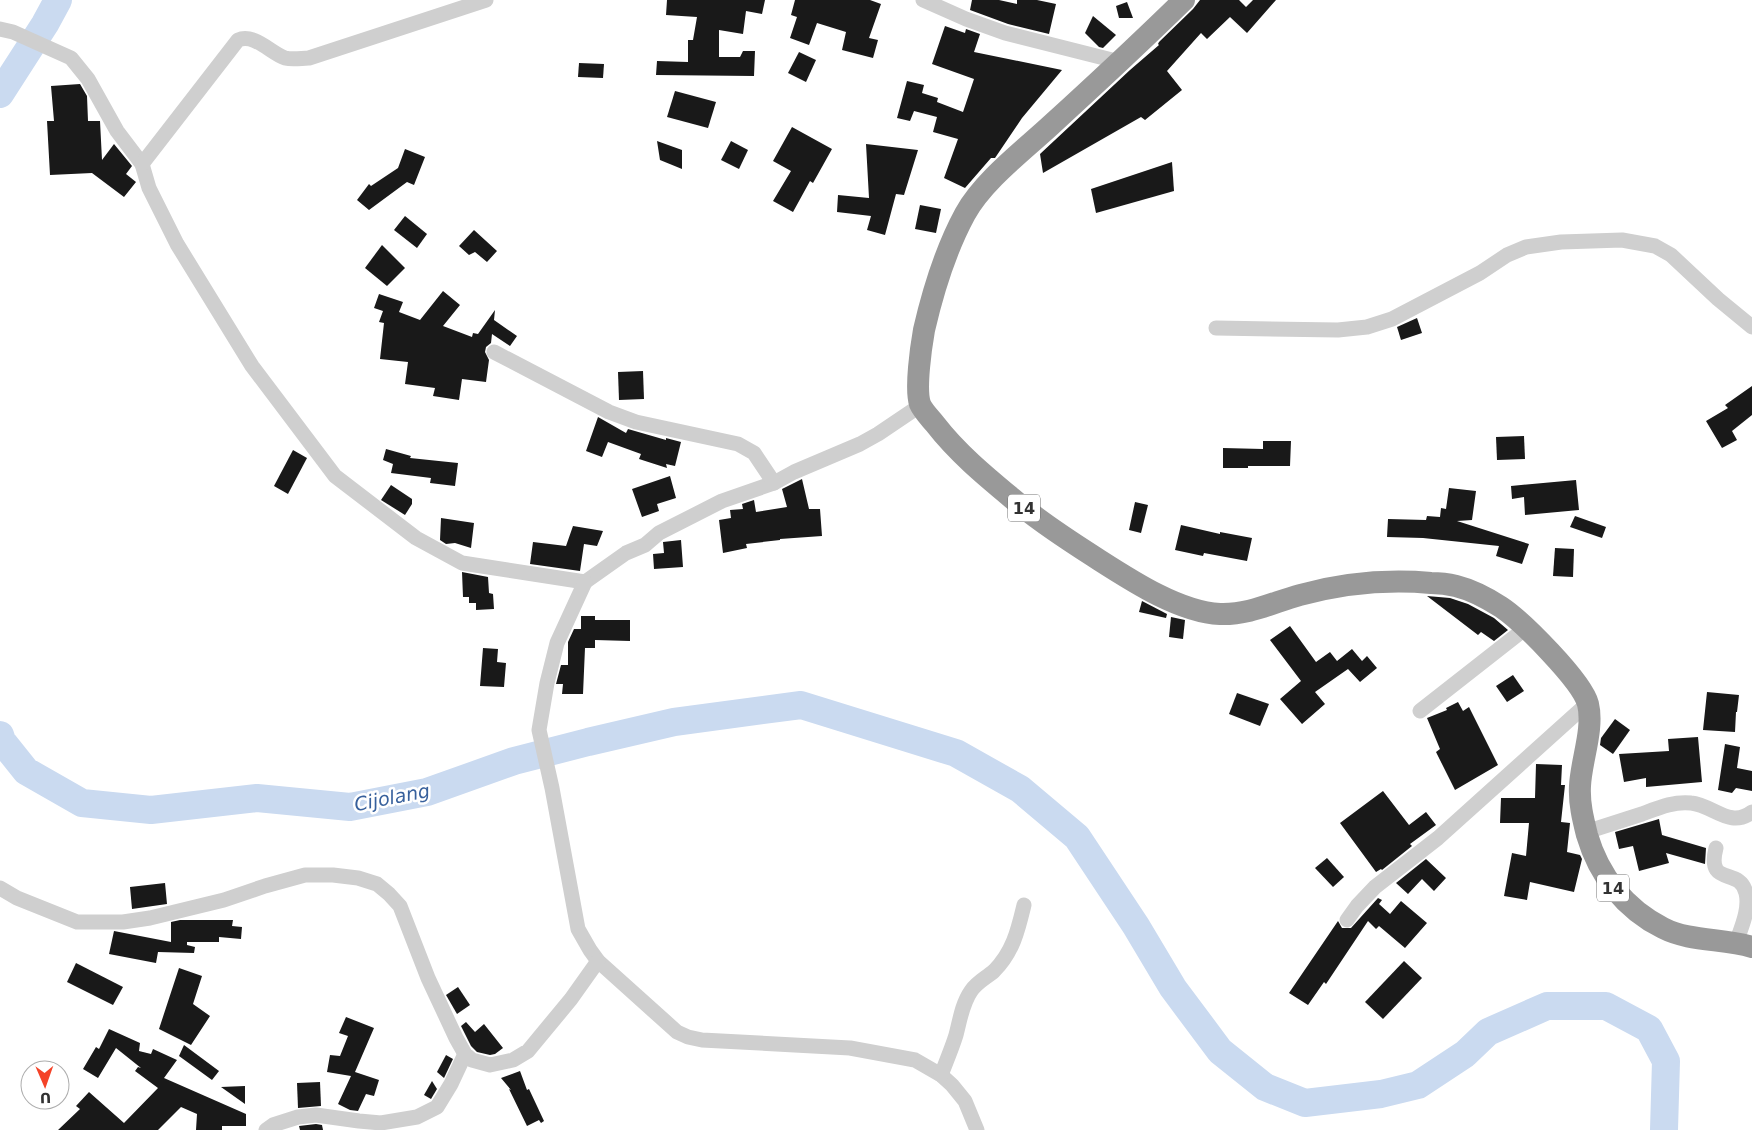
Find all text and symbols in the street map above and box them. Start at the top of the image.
road number: 14 [1008,494,1040,522]
water label: Cijolang [352,779,432,815]
road number: 14 [1597,874,1629,901]
north arrow [20,1060,70,1110]
text: U [39,1090,51,1106]

